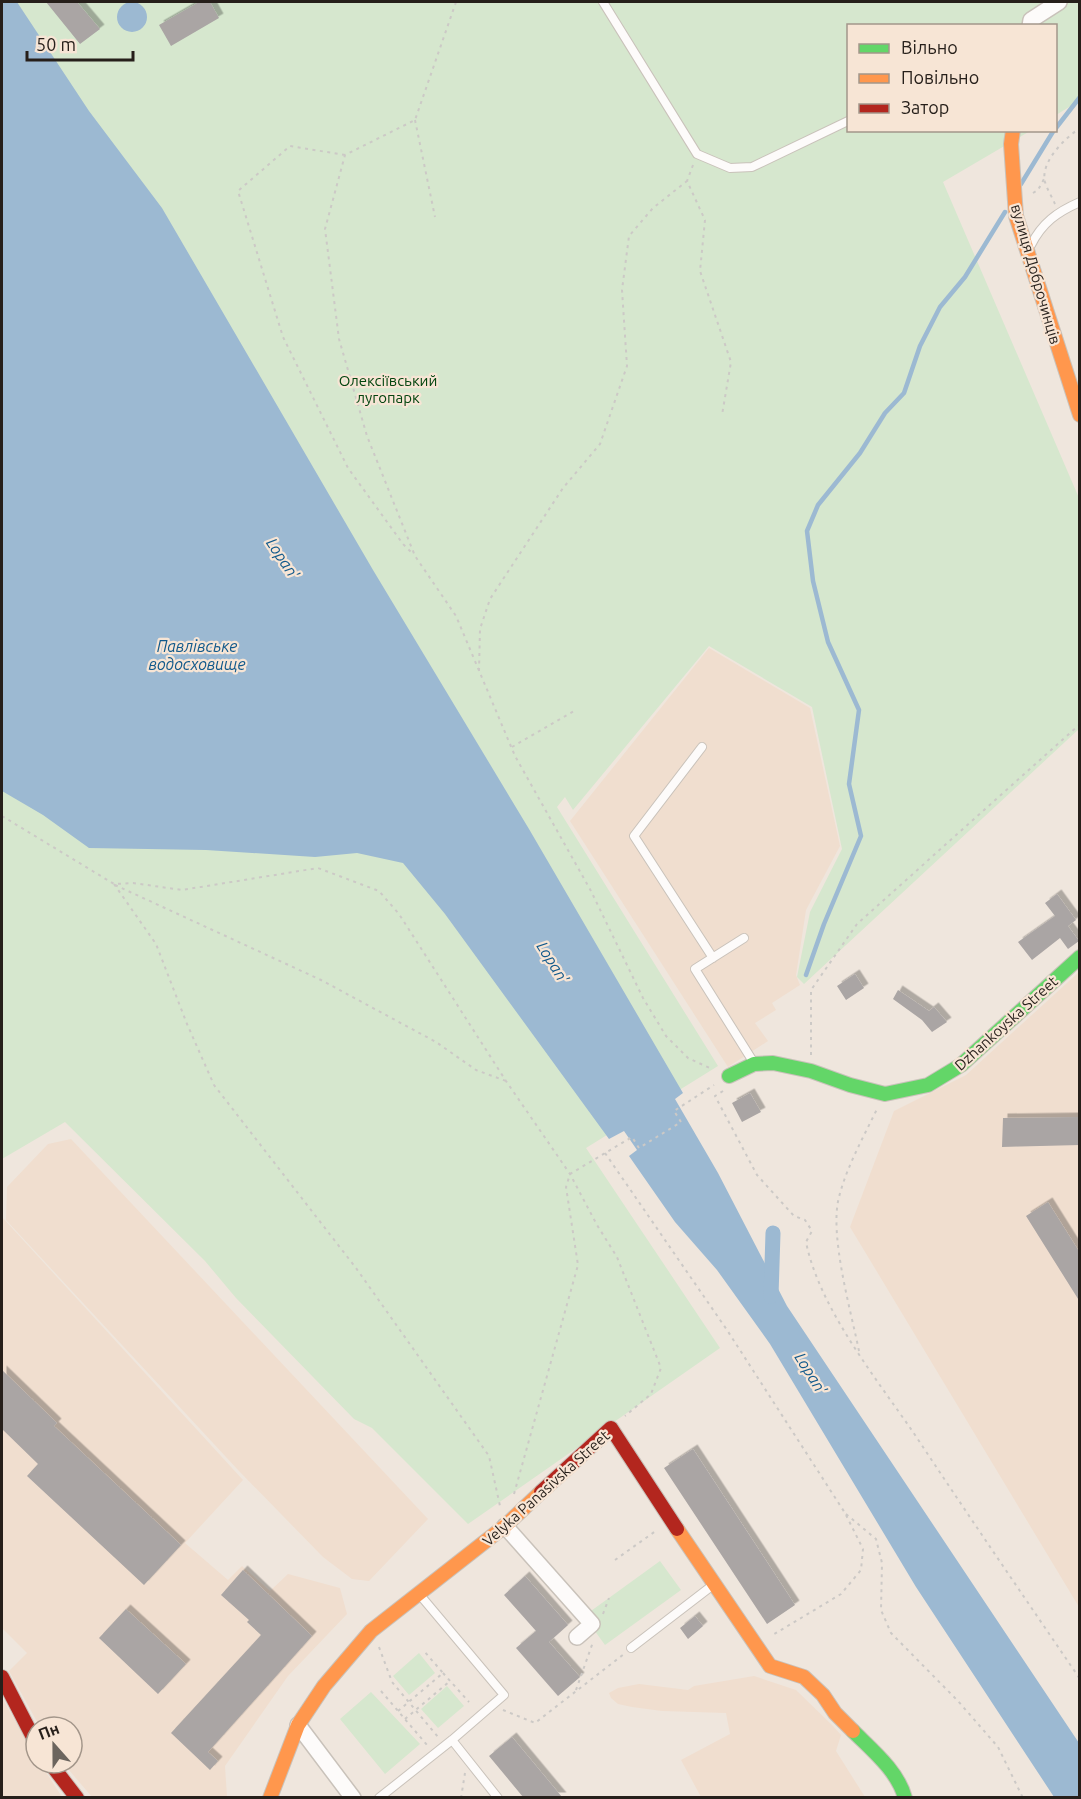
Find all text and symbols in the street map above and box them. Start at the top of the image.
scale bar [27,24,134,62]
legend [847,24,1057,132]
text: 50 m [36,34,76,54]
text: Вільно [901,37,958,57]
text: Повільно [901,67,979,87]
text: Затор [901,97,949,117]
street label: вулиця Доброчинців [1008,202,1064,346]
park label: Олексіївський лугопарк [339,372,437,406]
water label: Lopan' [263,534,304,583]
water label: Павлівське водосховище [148,637,246,673]
water label: Lopan' [533,938,573,987]
street label: Dzhankoyska Street [951,972,1061,1074]
water label: Lopan' [791,1349,831,1398]
street label: Velyka Panasivska Street [479,1427,613,1549]
north arrow [24,1715,84,1775]
text: Пн [36,1719,62,1743]

